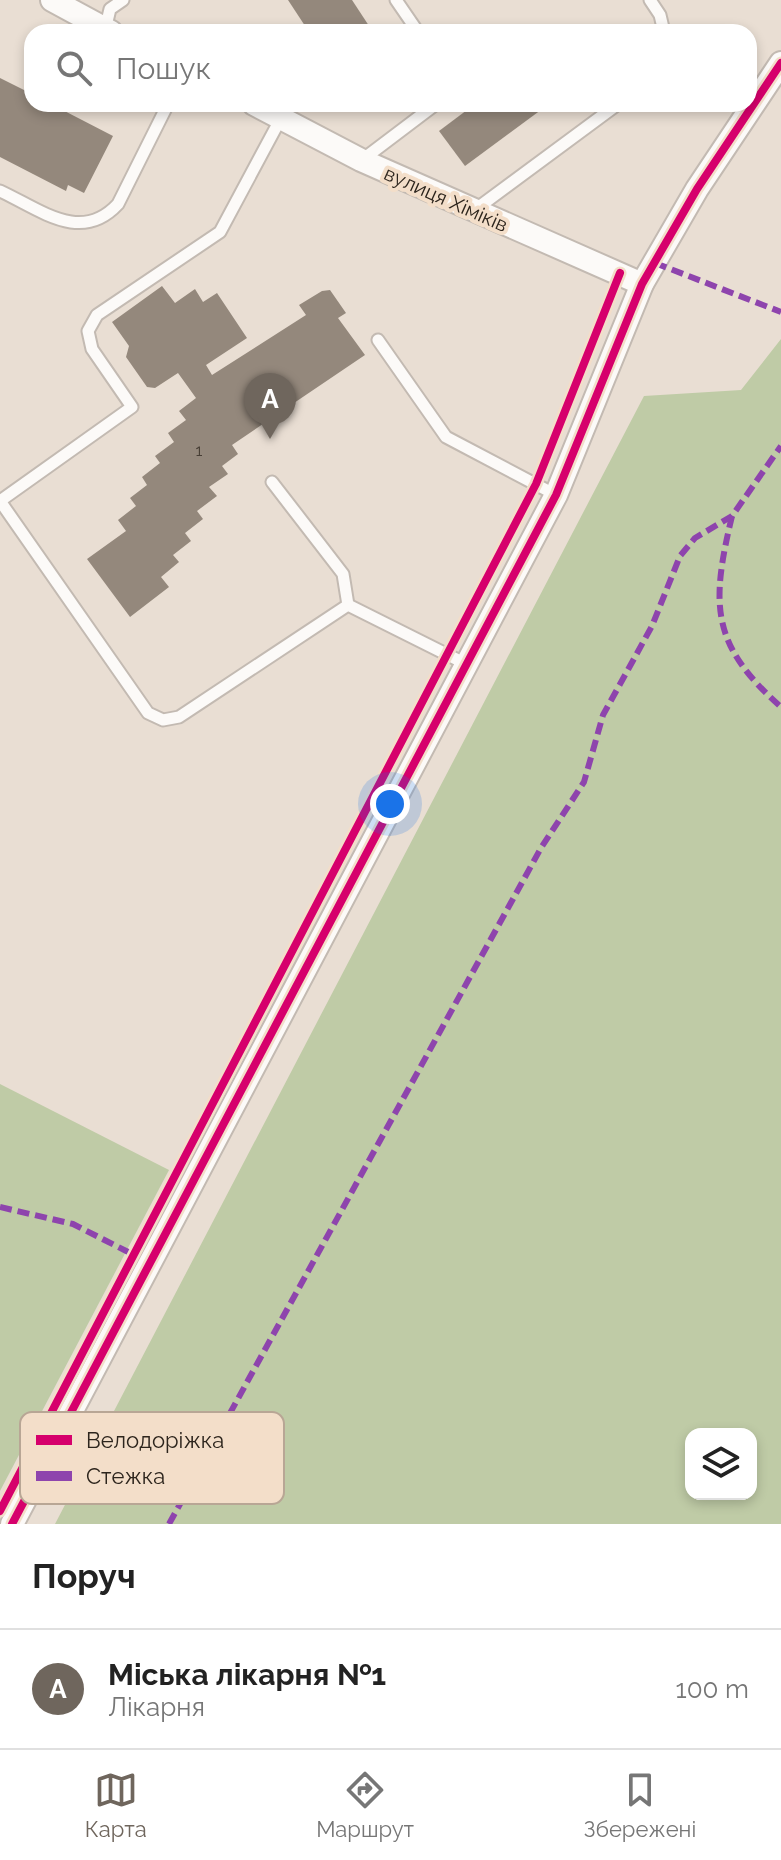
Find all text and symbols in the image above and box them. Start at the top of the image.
search box [24,24,757,112]
icon: search [52,46,96,90]
text: Пошук [116,51,211,86]
street label: вулиця Хіміків [381,161,511,237]
pin: A [244,373,296,439]
house number: 1 [196,441,203,460]
your location [370,784,410,824]
legend [20,1412,284,1504]
text: Велодоріжка [86,1427,224,1453]
map controls [685,1428,757,1500]
button: layers [685,1428,757,1500]
text: Стежка [86,1463,165,1489]
text: Поруч [32,1556,136,1596]
text: Міська лікарня №1 [108,1657,386,1692]
text: A [49,1674,67,1704]
text: 100 m [676,1674,749,1704]
text: Лікарня [108,1692,205,1722]
tab: Карта [85,1768,147,1842]
tab: Маршрут [316,1768,414,1842]
tab: Збережені [584,1768,696,1842]

